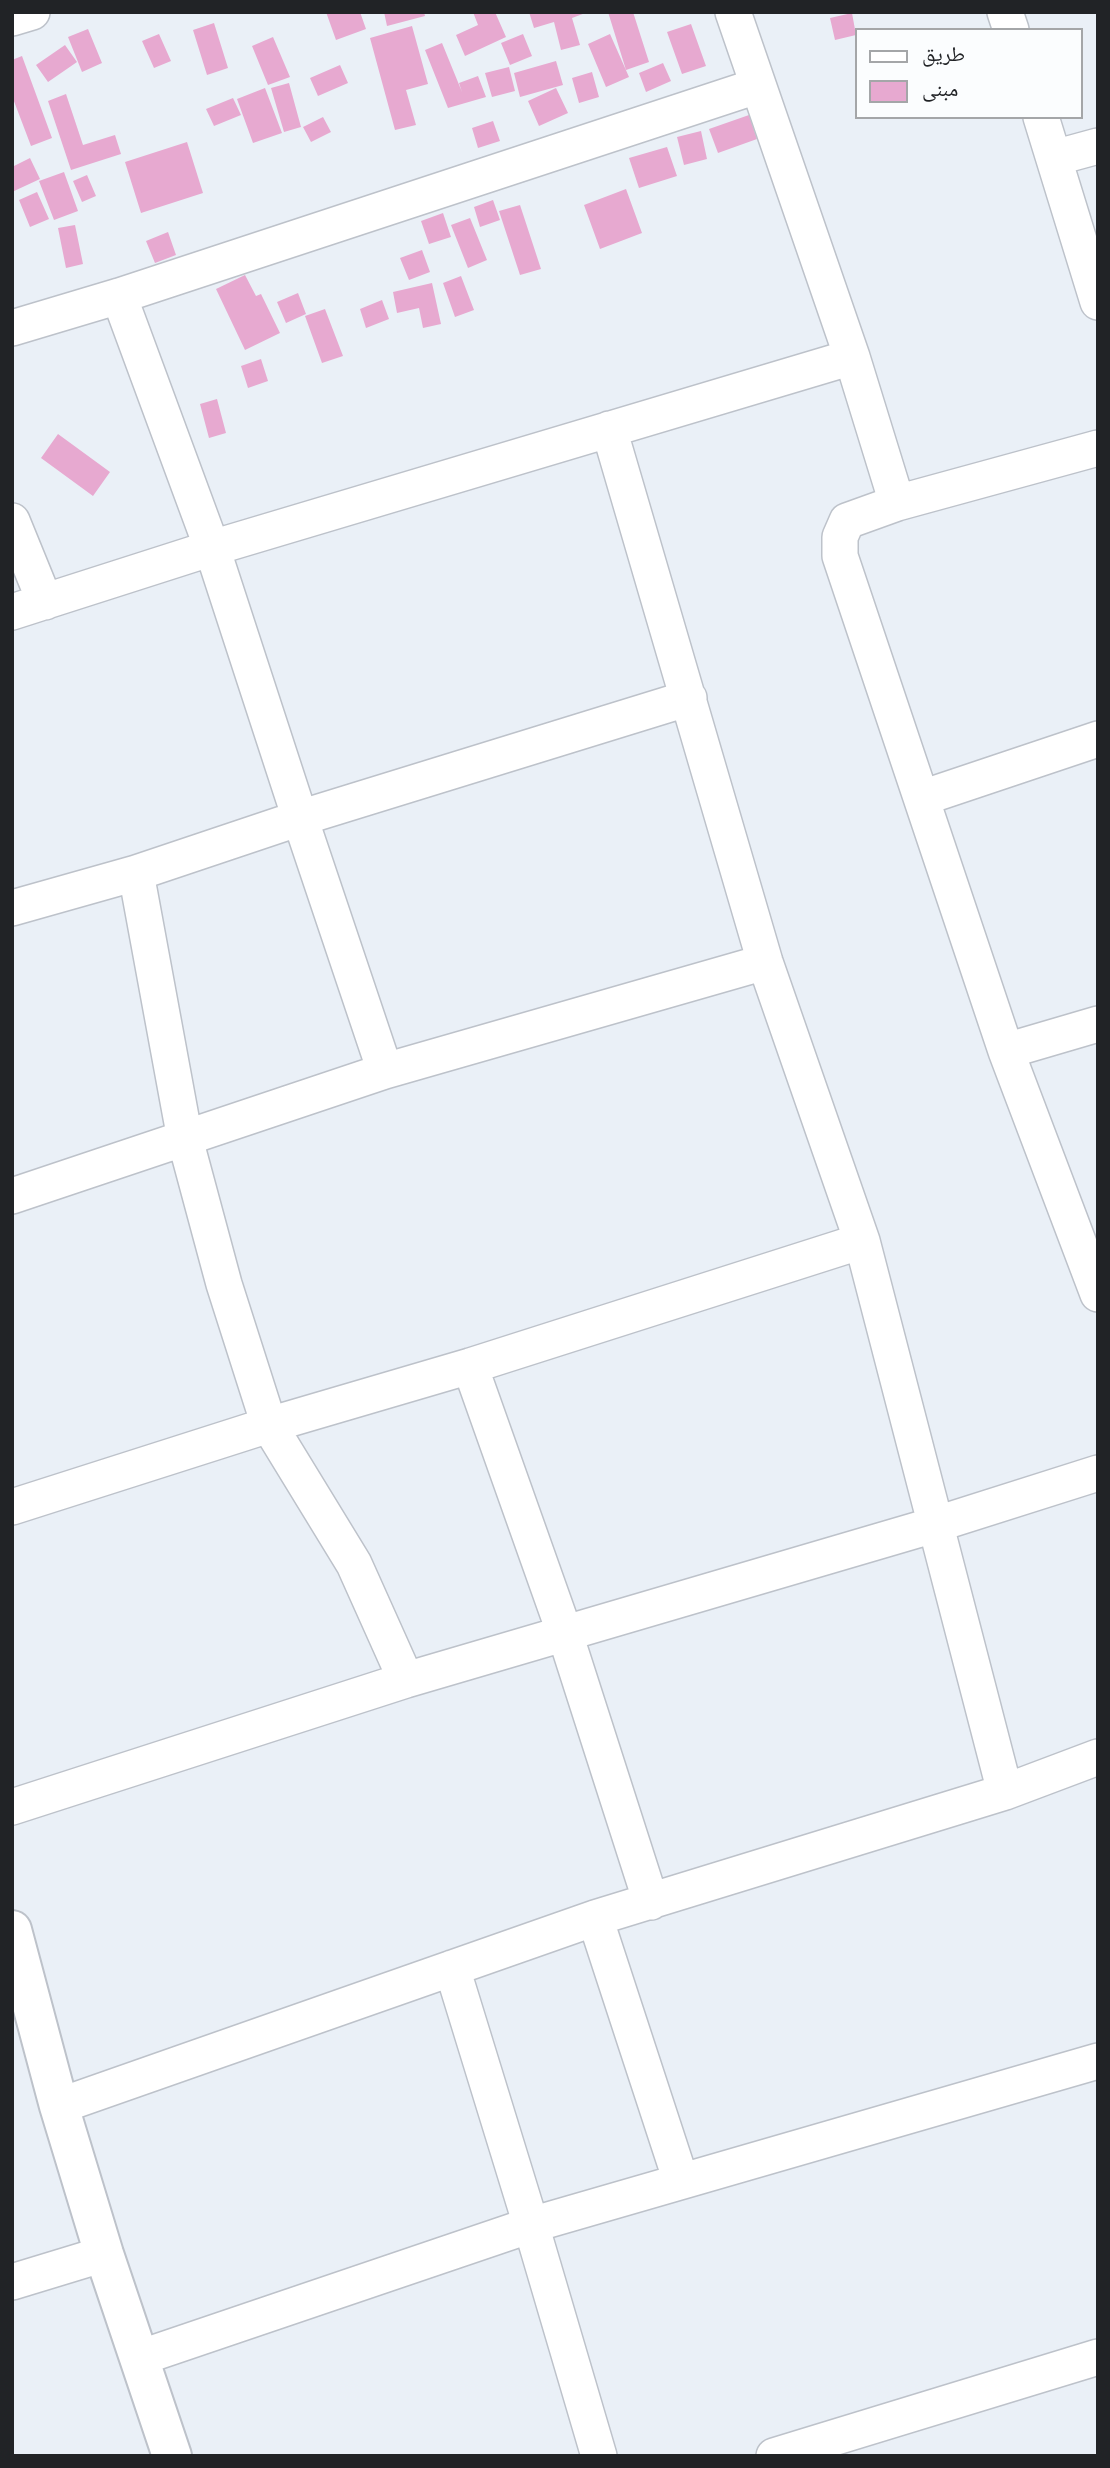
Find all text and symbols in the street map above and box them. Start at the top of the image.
legend [855,28,1082,119]
text: طريق [922,39,965,68]
text: مبنى [922,74,958,103]

